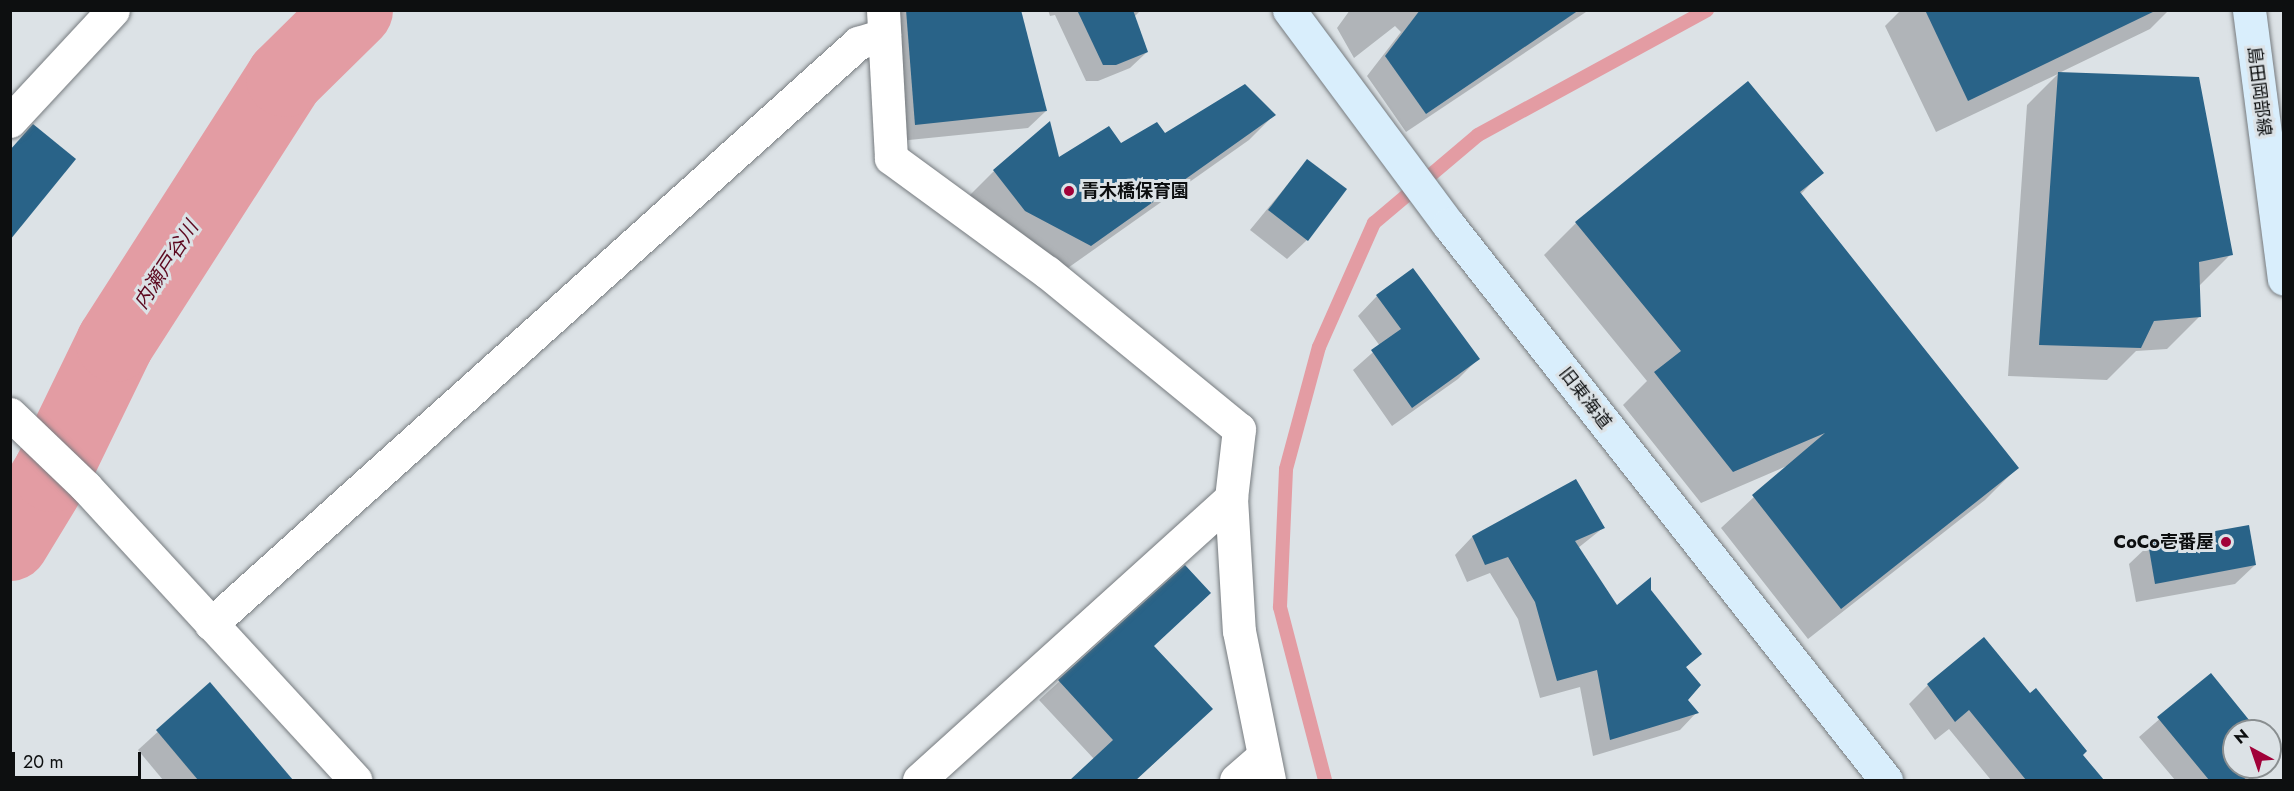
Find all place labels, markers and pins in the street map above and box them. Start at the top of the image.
place label: 青木橋保育園 [1081,180,1189,202]
marker: 青木橋保育園 [1062,184,1076,198]
place label: CoCo壱番屋 [2114,531,2214,553]
marker: CoCo壱番屋 [2219,535,2233,549]

